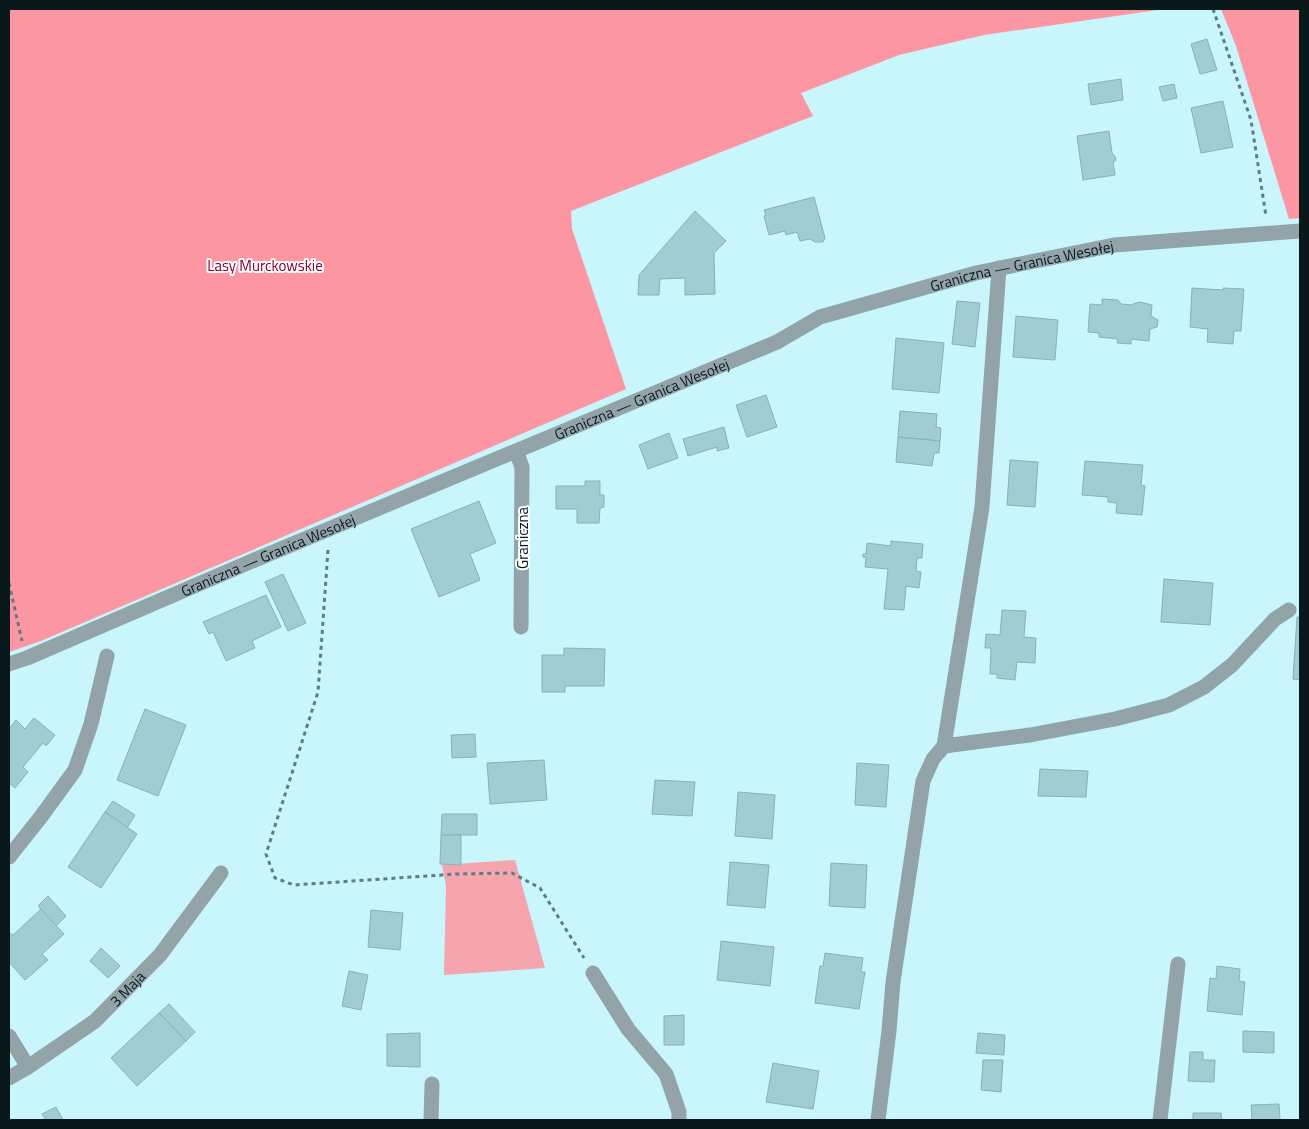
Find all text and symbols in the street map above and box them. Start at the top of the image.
street label: Graniczna — Granica Wesołej [927,234,1116,297]
park label: Lasy Murckowskie [207,254,323,277]
street label: Graniczna — Granica Wesołej [550,352,732,445]
street label: Graniczna [511,506,534,569]
street label: Graniczna — Granica Wesołej [177,508,359,602]
street label: 3 Maja [104,965,151,1012]

